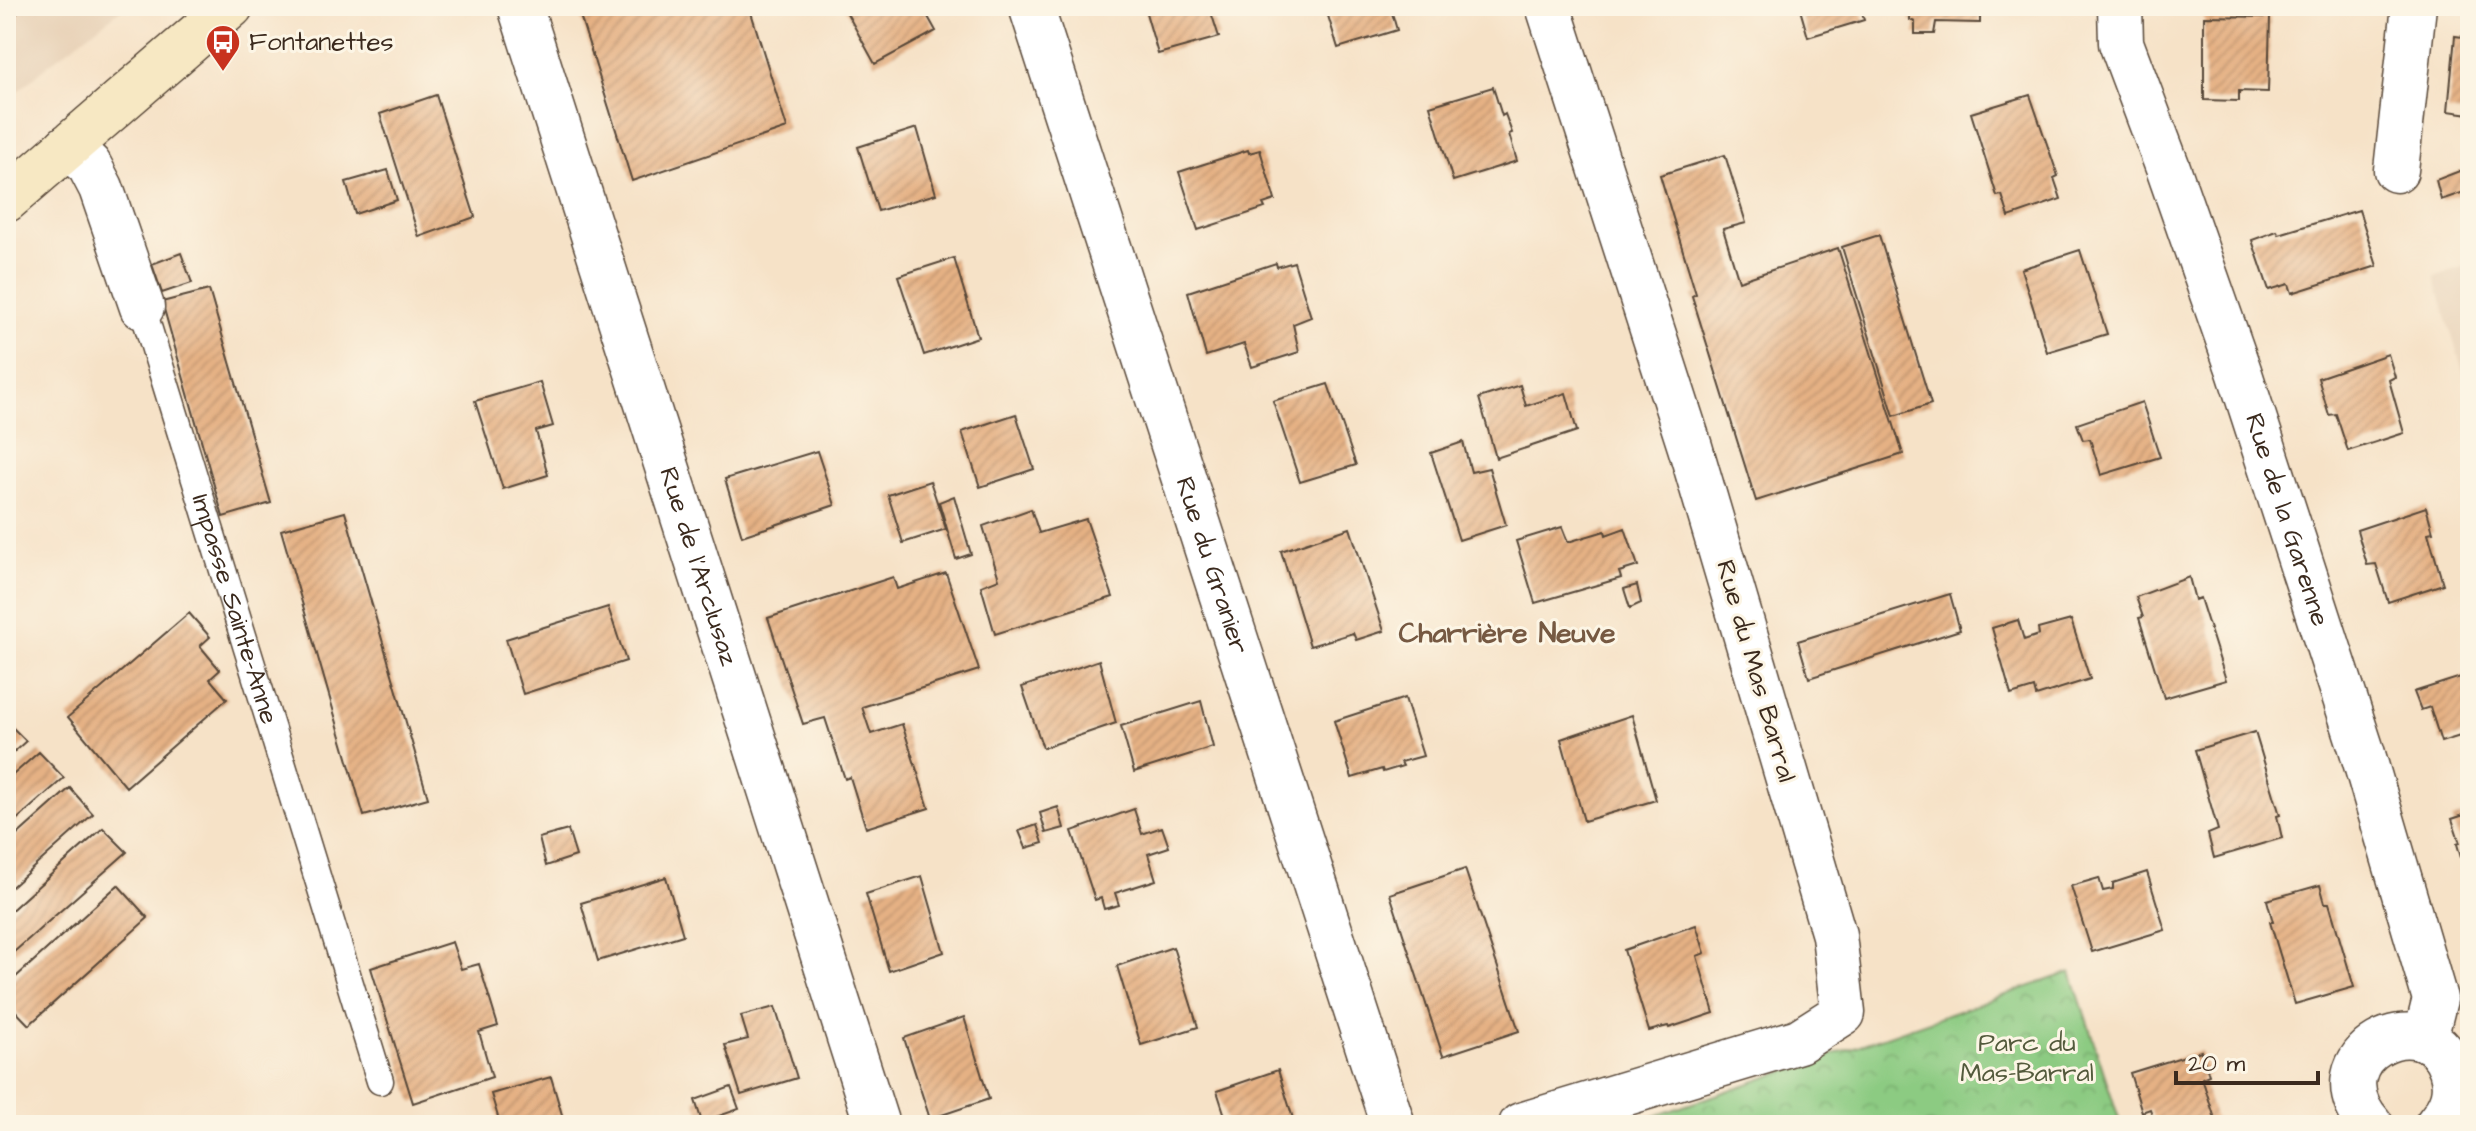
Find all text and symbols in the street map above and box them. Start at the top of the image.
bus stop icon: Fontanettes [204,23,242,73]
place label: Fontanettes [249,24,394,60]
street label: Rue de la Garenne [2236,409,2338,631]
street label: Rue de l'Arclusaz [650,462,747,670]
street label: Rue du Granier [1167,472,1257,659]
street label: Impasse Sainte-Anne [183,490,287,728]
street label: Rue du Mas Barral [1707,556,1805,786]
district label: Charrière Neuve [1399,614,1615,653]
park label: Parc du Mas-Barral [1960,1025,2094,1091]
scale bar [2176,1035,2318,1085]
text: 20 m [2188,1047,2245,1081]

